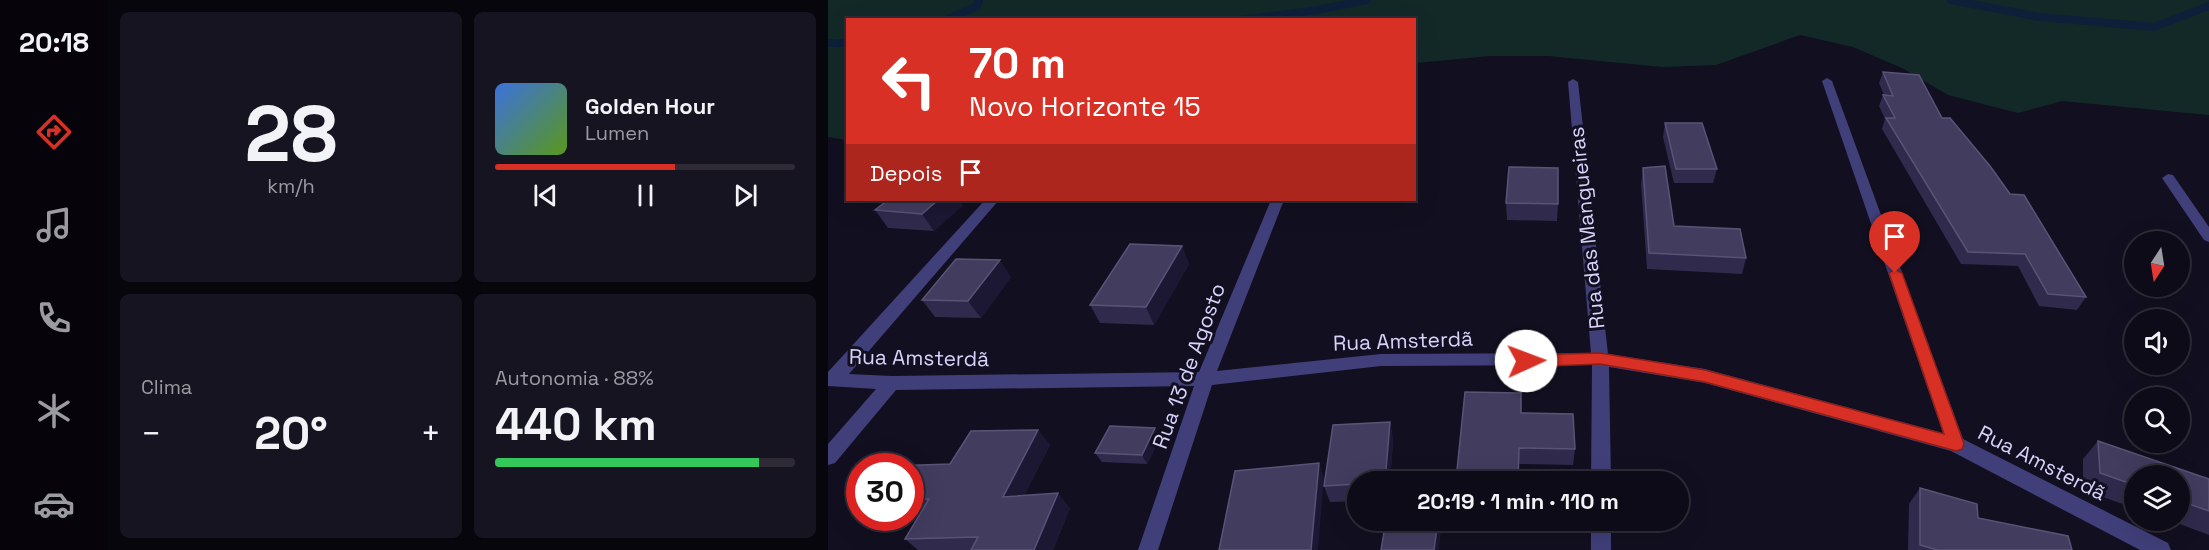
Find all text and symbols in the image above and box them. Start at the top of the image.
text: 20:18 [19,25,89,60]
text: 70 m [969,37,1066,90]
icon: left [870,42,948,120]
text: 28 [244,84,338,184]
text: Novo Horizonte 15 [969,89,1201,124]
text: Golden Hour [585,92,715,120]
icon: directions [33,111,75,153]
text: Lumen [585,120,649,146]
street label: Rua das Mangueiras [1562,126,1611,331]
icon: arrive [954,156,987,189]
text: Depois [870,159,942,187]
text: km/h [267,173,315,199]
icon: previous [529,179,562,212]
icon: pause [629,179,662,212]
icon: next [729,179,762,212]
icon: music [33,204,75,246]
pin [1869,211,1920,273]
icon: arrive [1878,220,1911,253]
north arrow [2124,231,2190,297]
map controls [2124,231,2190,531]
street label: Rua 13 de Agosto [1146,279,1231,452]
icon: phone [33,297,75,339]
button: sound [2124,309,2190,375]
street label: Rua Amsterdã [1332,325,1474,356]
position arrow [1494,329,1558,393]
street label: Rua Amsterdã [849,343,989,372]
text: Autonomia · 88% [495,365,654,391]
text: Clima [141,374,192,400]
button: search [2124,387,2190,453]
icon: climate [33,390,75,432]
text: 440 km [495,396,657,453]
text: 20° [254,405,328,462]
text: − [141,413,161,455]
text: + [421,413,441,455]
street label: Rua Amsterdã [1974,419,2111,506]
speed limit sign: 30 [846,453,924,531]
button: layers [2124,465,2190,531]
icon: car [33,483,75,525]
text: 20:19 · 1 min · 110 m [1417,487,1619,515]

